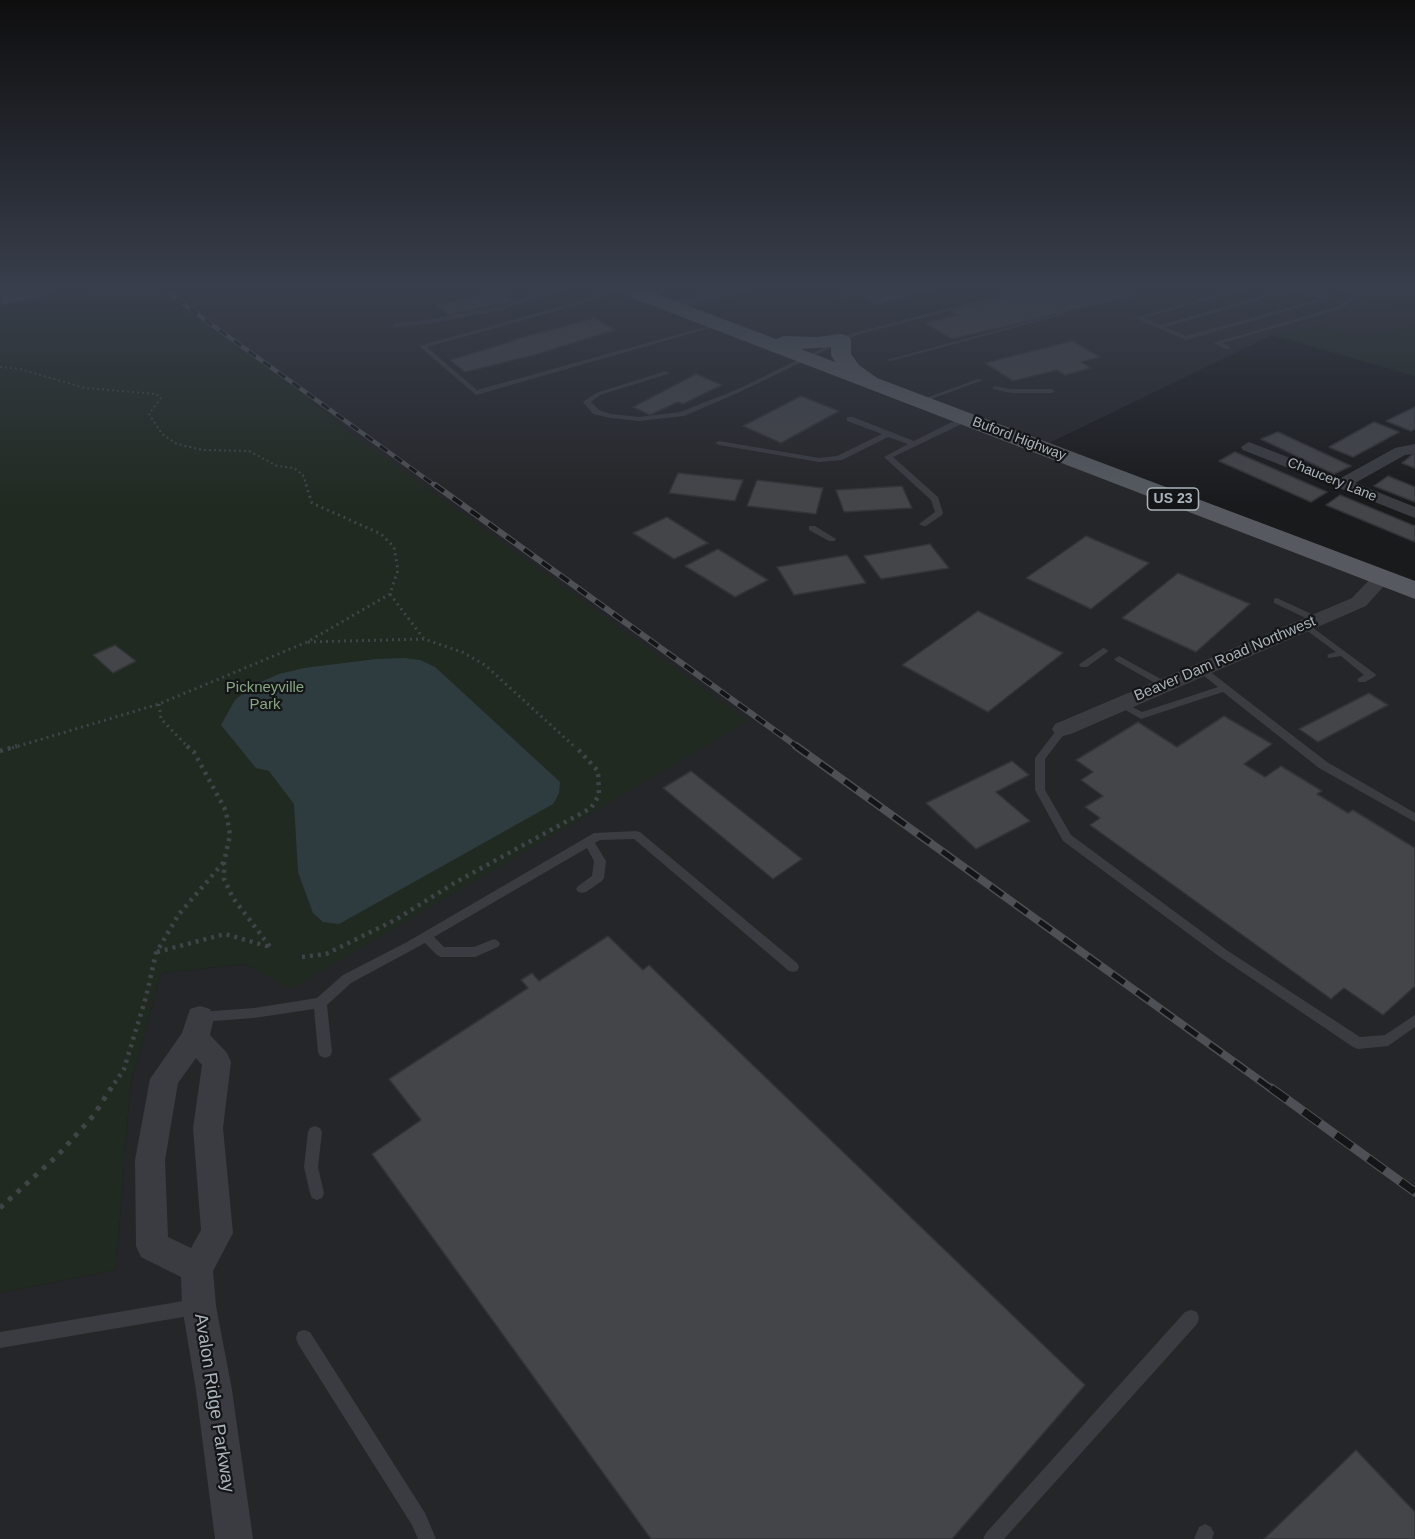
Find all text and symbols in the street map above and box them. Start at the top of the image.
street label: Buford Highway [970,413,1068,465]
street label: Chaucery Lane [1285,454,1379,506]
road number: US 23 [1148,488,1198,510]
street label: Beaver Dam Road Northwest [1132,613,1318,705]
park label: Pickneyville Park [226,679,304,714]
street label: Avalon Ridge Parkway [189,1312,239,1494]

